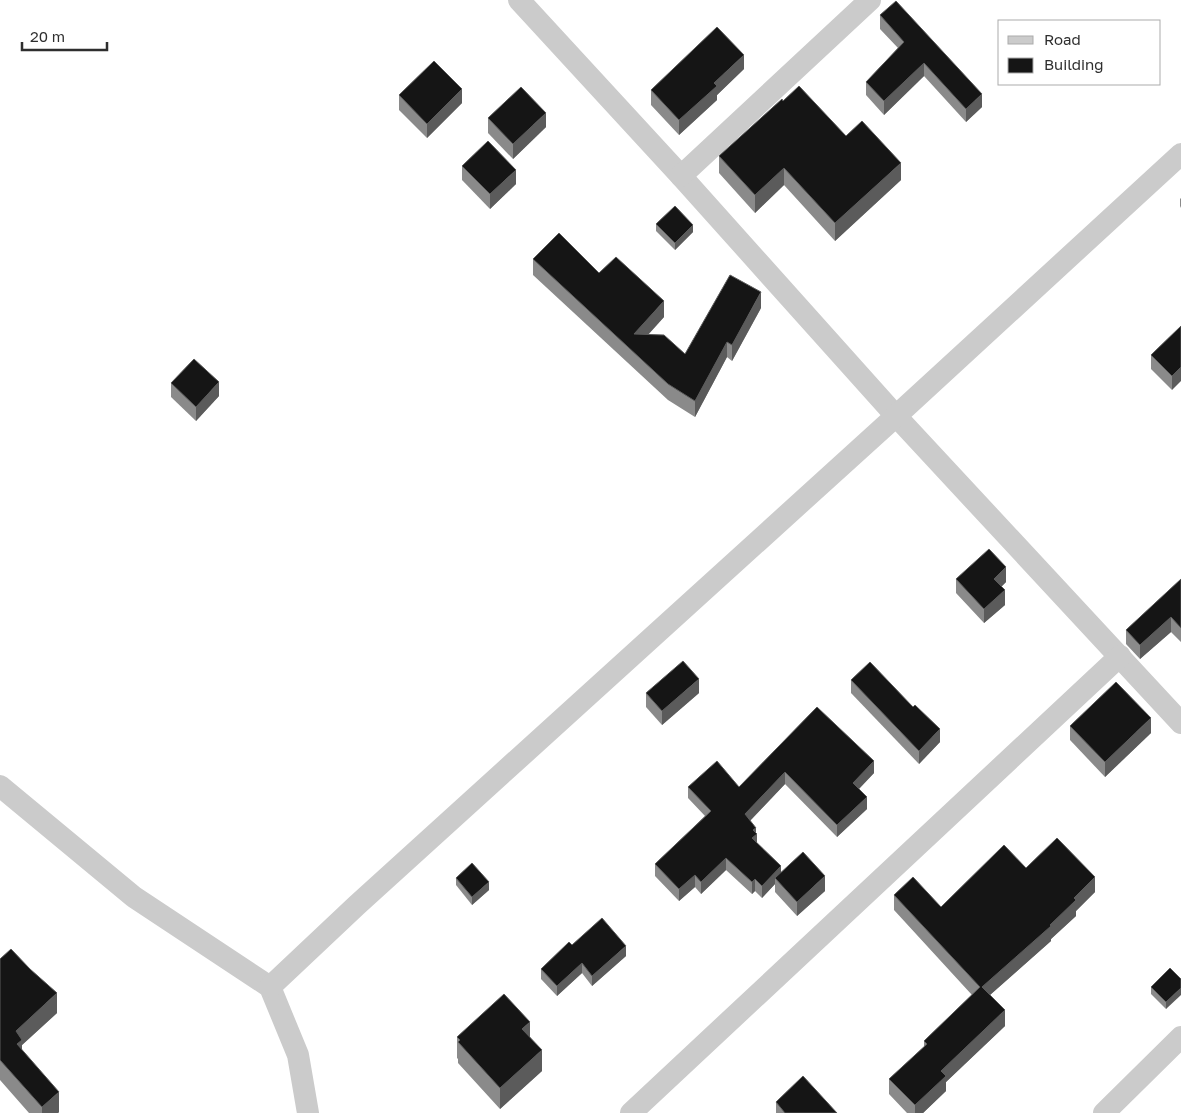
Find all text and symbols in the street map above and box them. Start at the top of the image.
scale bar [22,20,108,52]
legend [998,20,1161,85]
text: 20 m [30,27,65,45]
text: Road [1044,30,1081,48]
text: Building [1044,55,1104,73]

